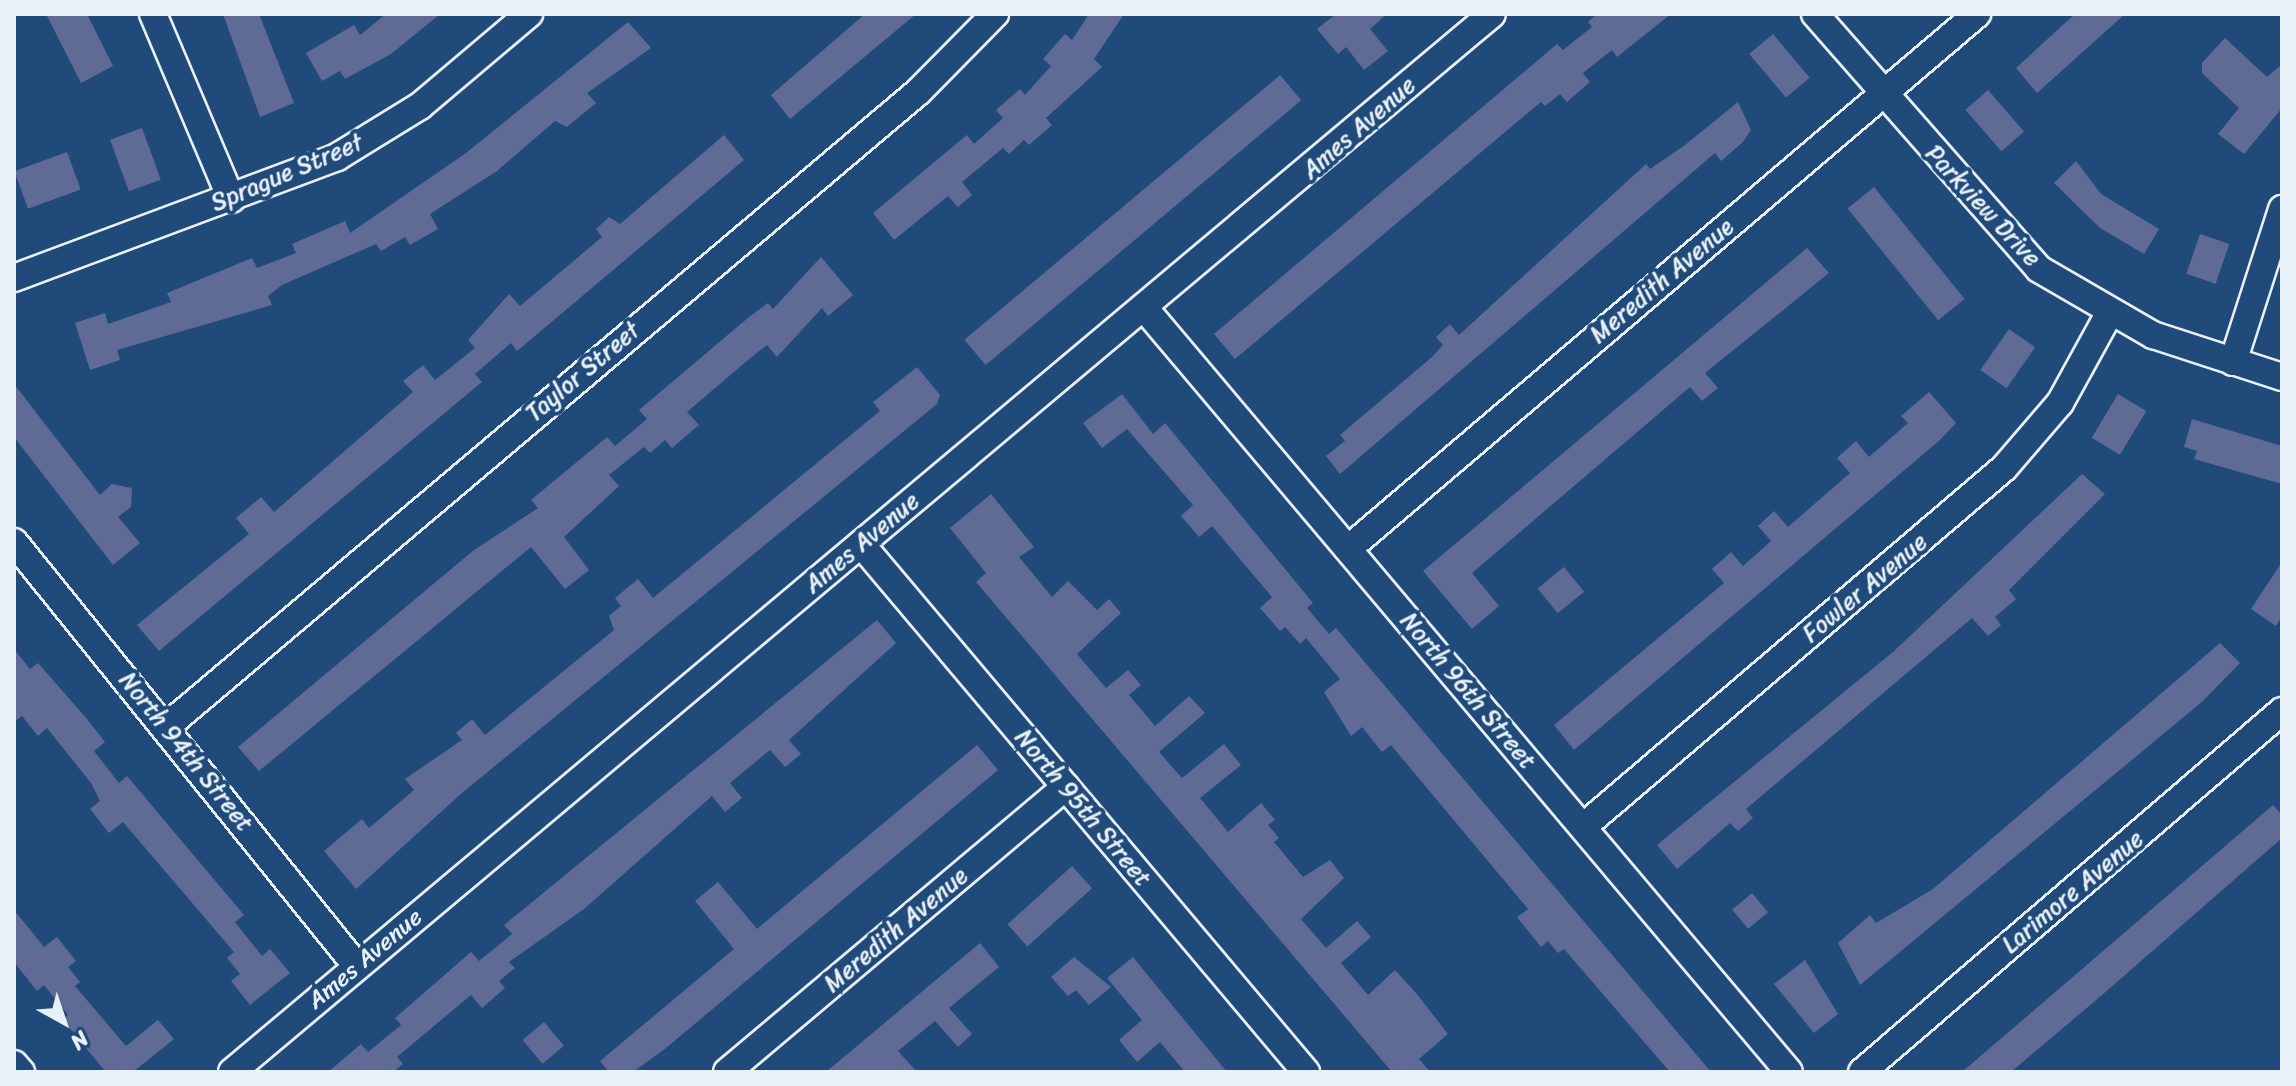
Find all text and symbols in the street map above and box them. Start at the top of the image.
street label: Ames Avenue [1297,71,1421,185]
street label: Sprague Street [207,128,367,218]
street label: Parkview Drive [1919,139,2047,273]
street label: Meredith Avenue [1584,213,1740,349]
street label: Taylor Street [520,316,646,428]
street label: Ames Avenue [799,487,925,599]
street label: Fowler Avenue [1797,528,1933,648]
street label: North 96th Street [1394,607,1542,775]
street label: North 94th Street [113,666,259,838]
street label: North 95th Street [1009,724,1157,892]
street label: Larimore Avenue [1997,825,2149,959]
street label: Meredith Avenue [818,862,974,998]
street label: Ames Avenue [302,903,428,1015]
north arrow [24,982,104,1062]
text: N [61,1021,98,1061]

